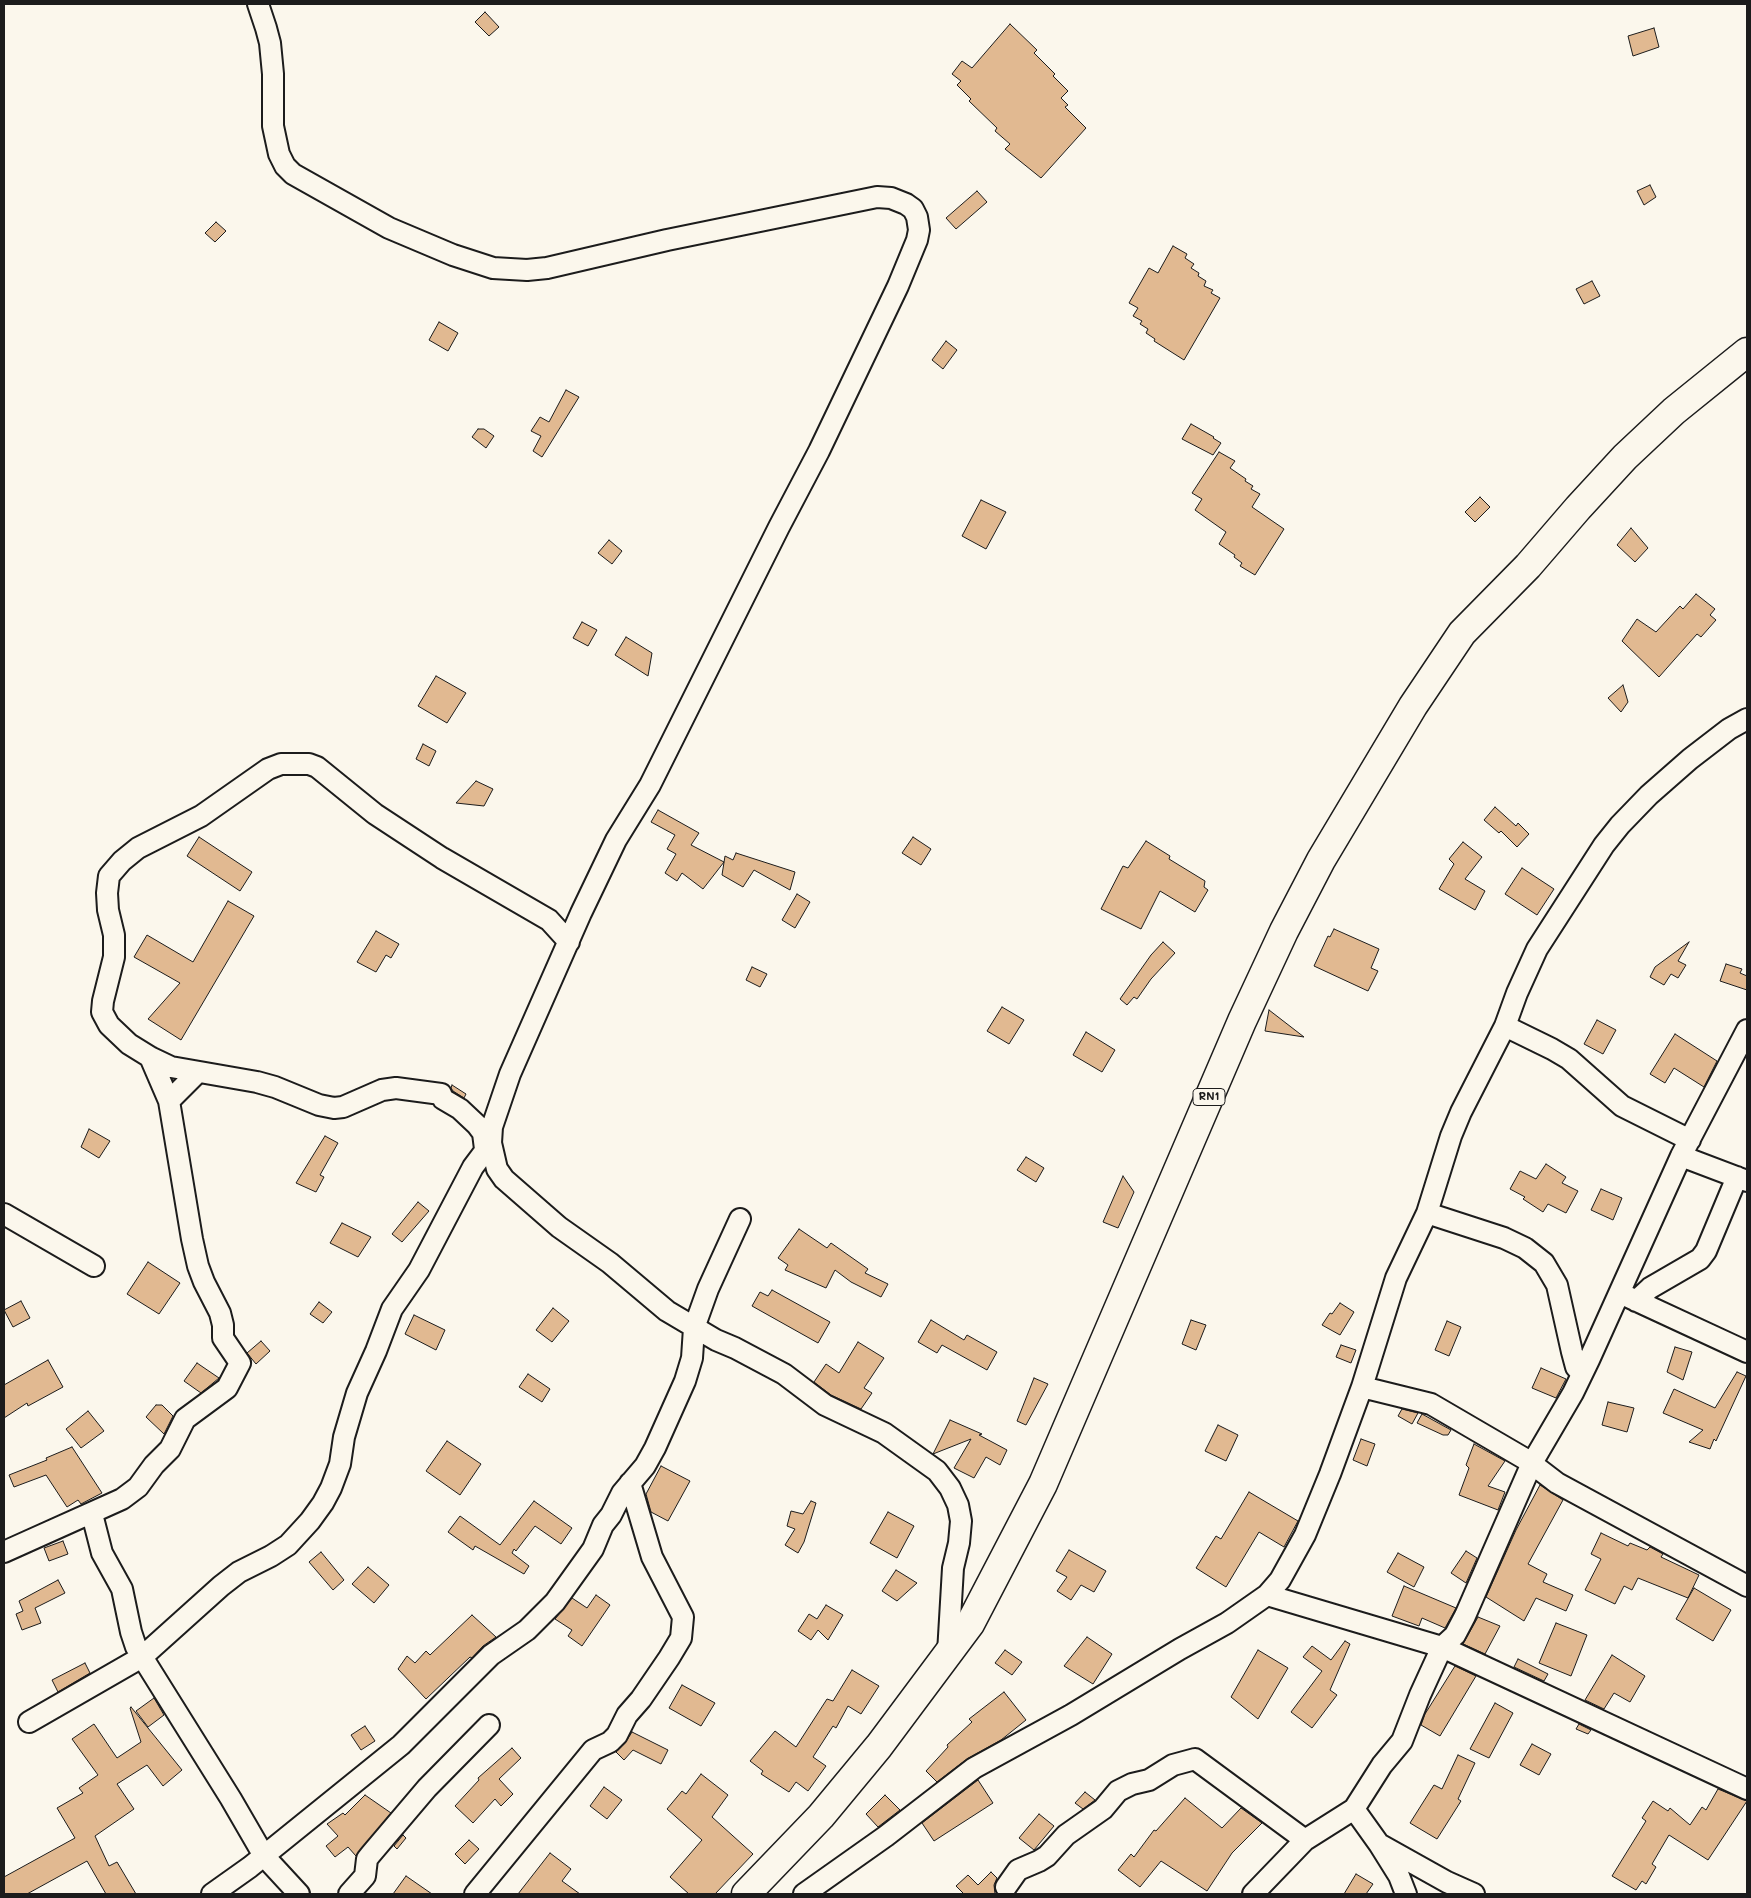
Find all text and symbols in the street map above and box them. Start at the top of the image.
road number: RN1 [1193,1088,1225,1106]

